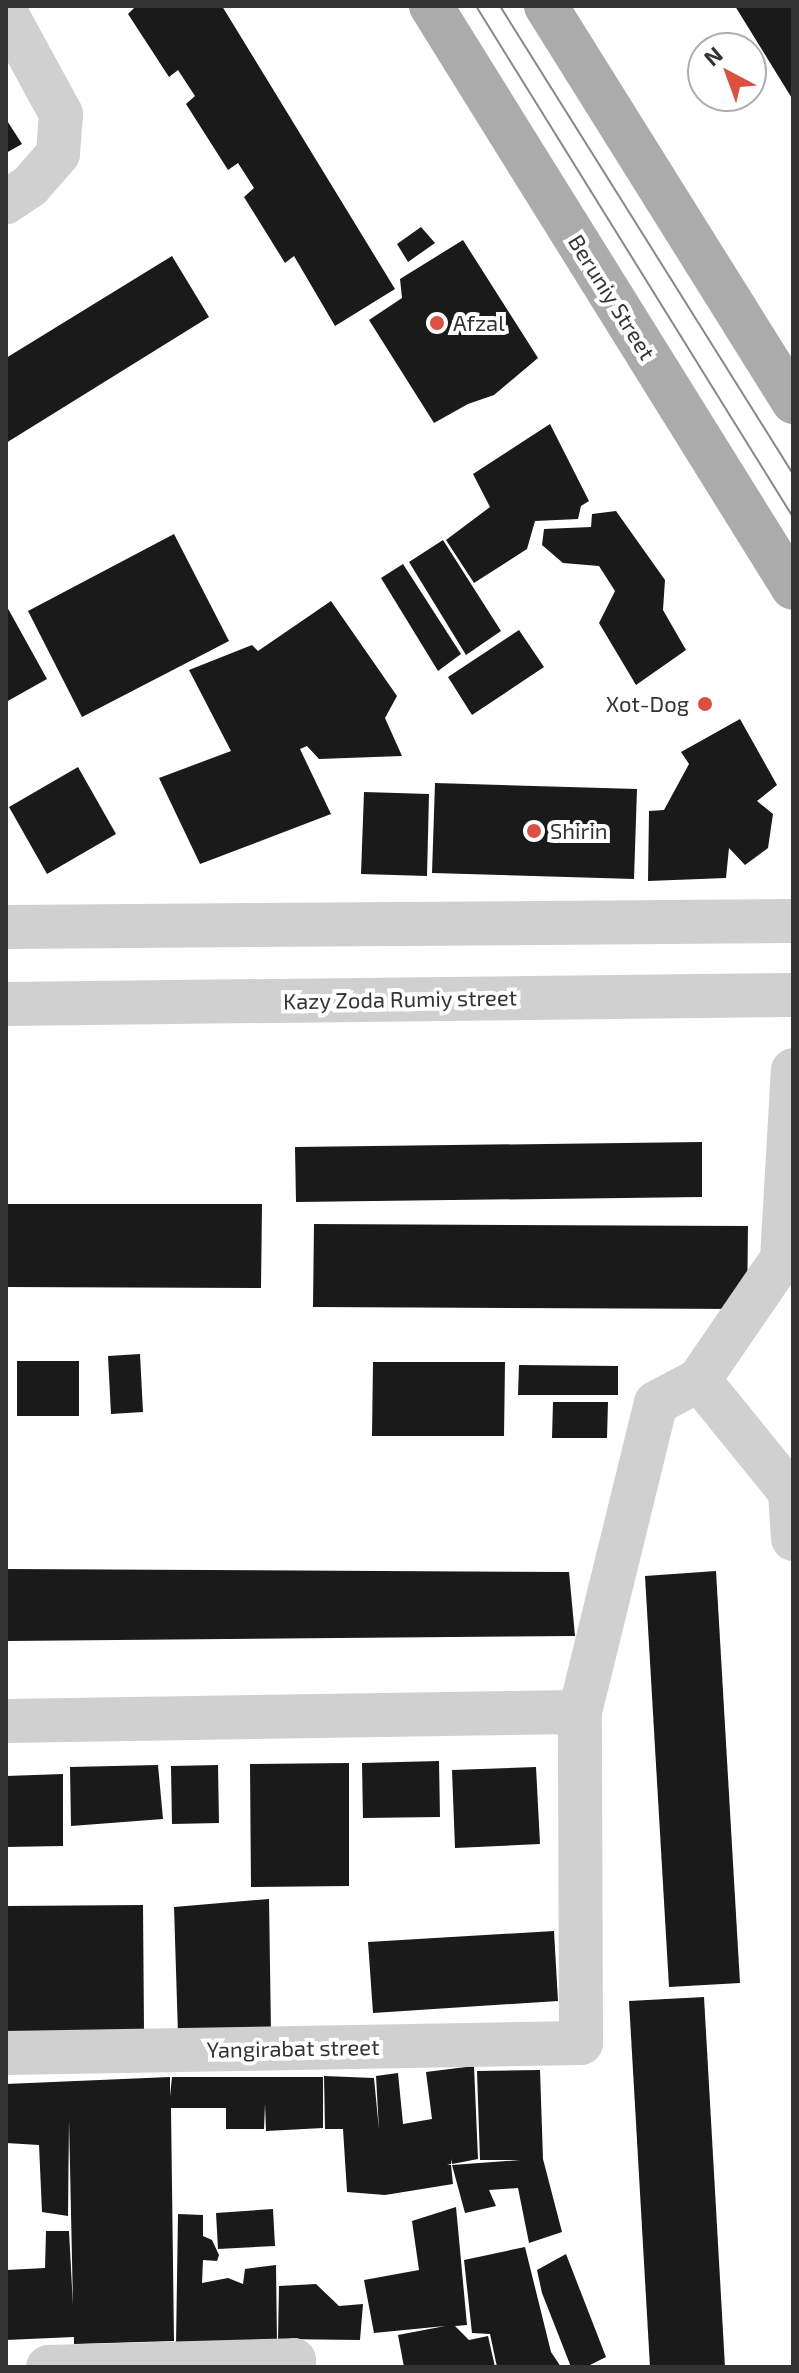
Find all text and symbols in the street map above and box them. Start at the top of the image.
north arrow [687,32,767,112]
text: N [698,40,727,70]
street label: Beruniy Street [563,229,661,365]
place label: Afzal [453,310,505,336]
marker: Afzal [428,314,446,332]
place label: Xot-Dog [606,691,689,717]
marker: Xot-Dog [696,695,714,713]
place label: Shirin [550,818,608,844]
marker: Shirin [525,822,543,840]
street label: Kazy Zoda Rumiy street [282,984,518,1014]
street label: Yangirabat street [206,2033,380,2063]

